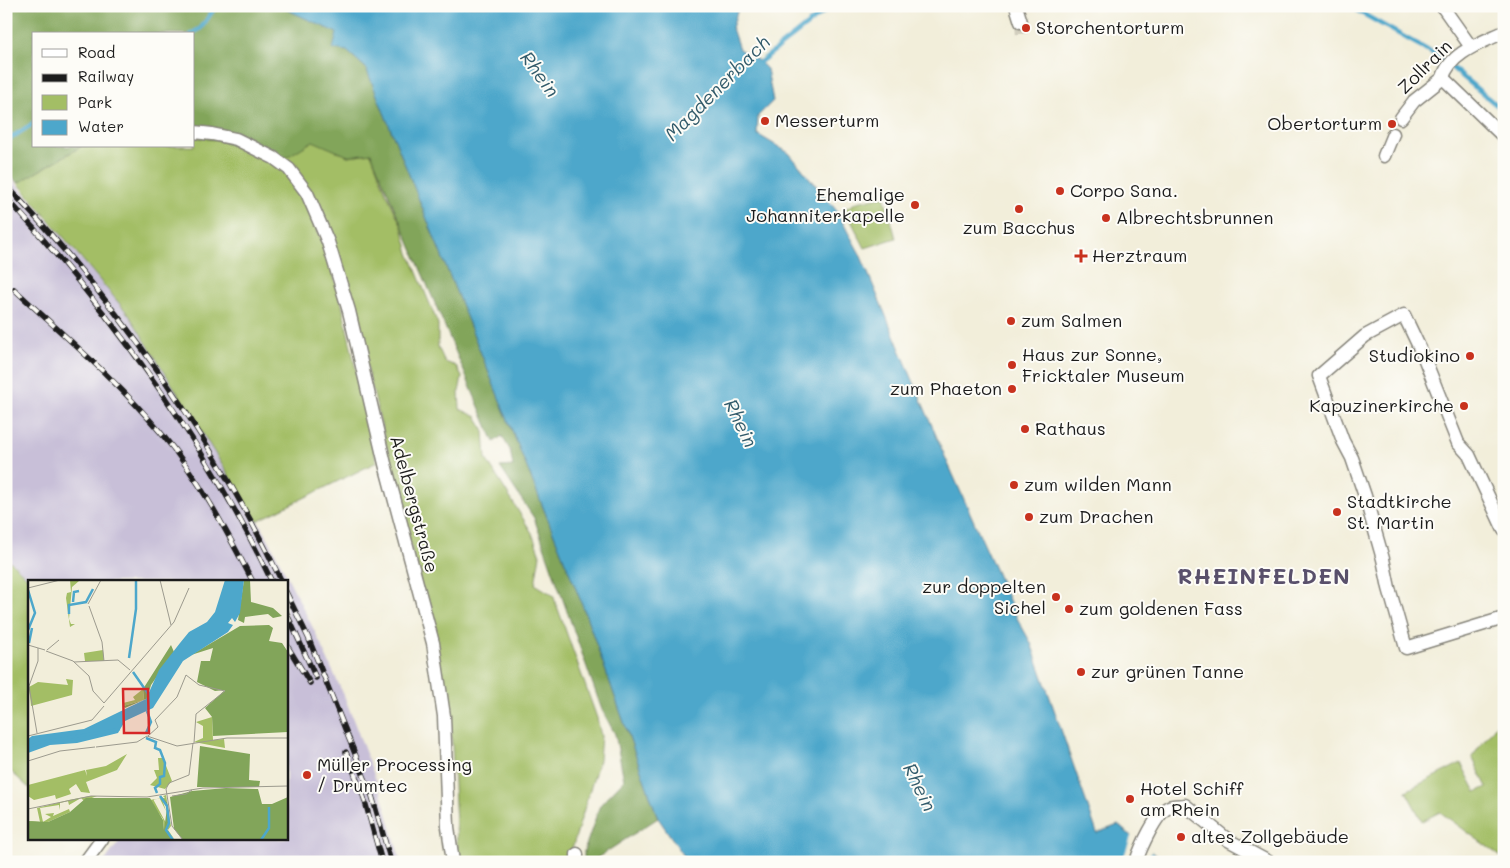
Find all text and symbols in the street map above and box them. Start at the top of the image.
place label: Storchentorturm [1036,15,1184,39]
marker: Storchentorturm [1020,22,1032,34]
water label: Magdenerbach [658,29,775,146]
legend [32,32,195,148]
street label: Zollrain [1392,34,1457,99]
text: Road [78,42,115,62]
water label: Rhein [515,46,566,102]
text: Railway [78,66,134,86]
text: Park [78,92,112,112]
place label: Messerturm [775,108,879,132]
place label: Obertorturm [1267,111,1382,135]
marker: Messerturm [759,115,771,127]
text: Water [78,116,124,136]
marker: Obertorturm [1386,118,1398,130]
place label: Corpo Sana. [1070,178,1178,202]
place label: Ehemalige Johanniterkapelle [746,182,905,227]
marker: Corpo Sana. [1054,185,1066,197]
marker: Ehemalige Johanniterkapelle [909,199,921,211]
marker: zum Bacchus [1013,203,1025,215]
place label: Albrechtsbrunnen [1116,205,1273,229]
marker: Albrechtsbrunnen [1100,212,1112,224]
place label: zum Bacchus [963,215,1075,239]
place label: Herztraum [1092,243,1187,267]
marker: Herztraum [1074,249,1088,263]
place label: zum Salmen [1021,308,1122,332]
marker: zum Salmen [1005,315,1017,327]
place label: Haus zur Sonne, Fricktaler Museum [1022,342,1185,387]
place label: Studiokino [1369,343,1460,367]
marker: Studiokino [1464,350,1476,362]
marker: Haus zur Sonne, Fricktaler Museum [1006,359,1018,371]
place label: zum Phaeton [890,376,1002,400]
marker: zum Phaeton [1006,383,1018,395]
place label: Kapuzinerkirche [1309,393,1454,417]
water label: Rhein [719,394,764,451]
marker: Kapuzinerkirche [1458,400,1470,412]
place label: Rathaus [1035,416,1106,440]
marker: Rathaus [1019,423,1031,435]
street label: Adelbergstraße [385,432,445,575]
place label: zum wilden Mann [1024,472,1172,496]
marker: zum wilden Mann [1008,479,1020,491]
place label: Stadtkirche St. Martin [1347,489,1452,534]
place label: zum Drachen [1039,504,1153,528]
marker: Stadtkirche St. Martin [1331,506,1343,518]
marker: zum Drachen [1023,511,1035,523]
district label: RHEINFELDEN [1177,561,1351,590]
place label: zur doppelten Sichel [922,574,1046,619]
inset map [28,580,288,840]
marker: zur doppelten Sichel [1050,591,1062,603]
place label: zum goldenen Fass [1079,596,1243,620]
marker: zum goldenen Fass [1063,603,1075,615]
place label: zur grünen Tanne [1091,659,1244,683]
marker: zur grünen Tanne [1075,666,1087,678]
place label: Müller Processing / Drumtec [317,752,472,797]
water label: Rhein [898,758,943,815]
marker: Müller Processing / Drumtec [301,769,313,781]
place label: Hotel Schiff am Rhein [1140,776,1244,821]
marker: Hotel Schiff am Rhein [1124,793,1136,805]
place label: altes Zollgebäude [1191,824,1349,848]
marker: altes Zollgebäude [1175,831,1187,843]

